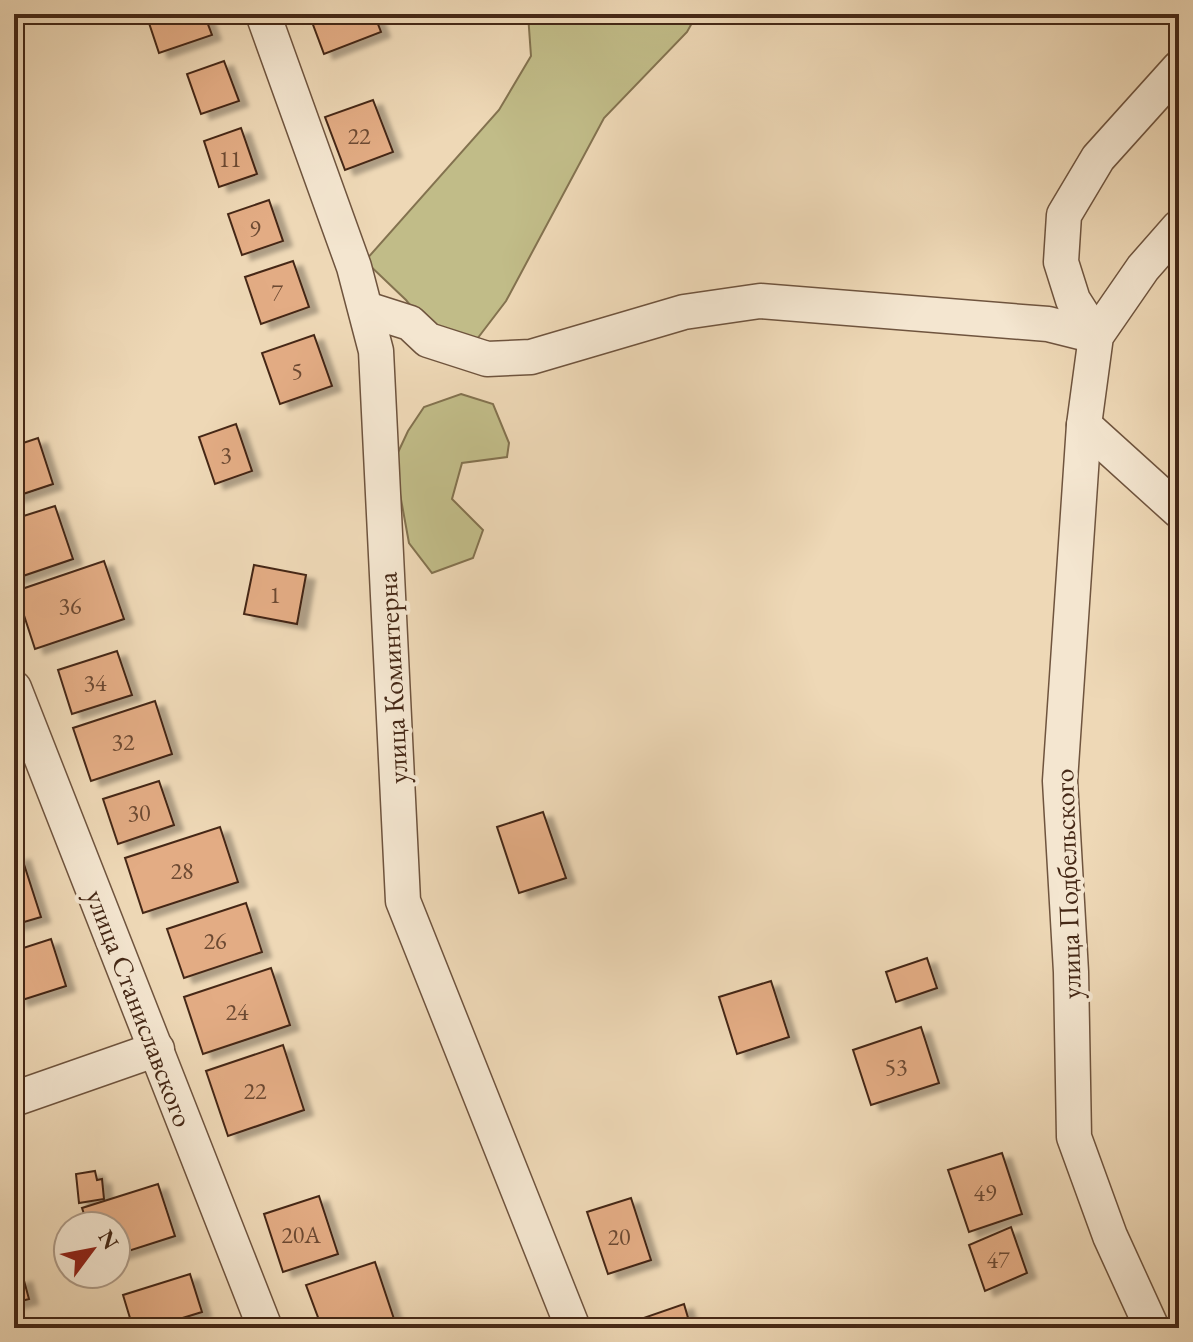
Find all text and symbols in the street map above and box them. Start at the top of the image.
house number: 22 [347,120,371,151]
house number: 11 [218,143,242,174]
house number: 9 [249,213,261,244]
house number: 7 [271,277,283,308]
house number: 5 [291,355,303,386]
house number: 3 [220,439,232,470]
street label: улица Коминтерна [368,570,416,785]
house number: 1 [269,579,281,610]
house number: 36 [58,590,82,621]
house number: 34 [83,667,107,698]
house number: 32 [111,726,135,757]
street label: улица Подбельского [1045,768,1089,1000]
house number: 30 [127,797,151,828]
house number: 28 [170,855,194,886]
street label: улица Станиславского [78,884,202,1132]
house number: 26 [203,925,227,956]
house number: 24 [225,996,249,1027]
house number: 53 [884,1051,908,1082]
house number: 22 [243,1075,267,1106]
house number: 49 [973,1177,997,1208]
north arrow [52,1210,132,1290]
house number: 20А [281,1219,321,1250]
house number: 20 [607,1221,631,1252]
text: N [92,1224,126,1255]
house number: 47 [986,1244,1010,1275]

